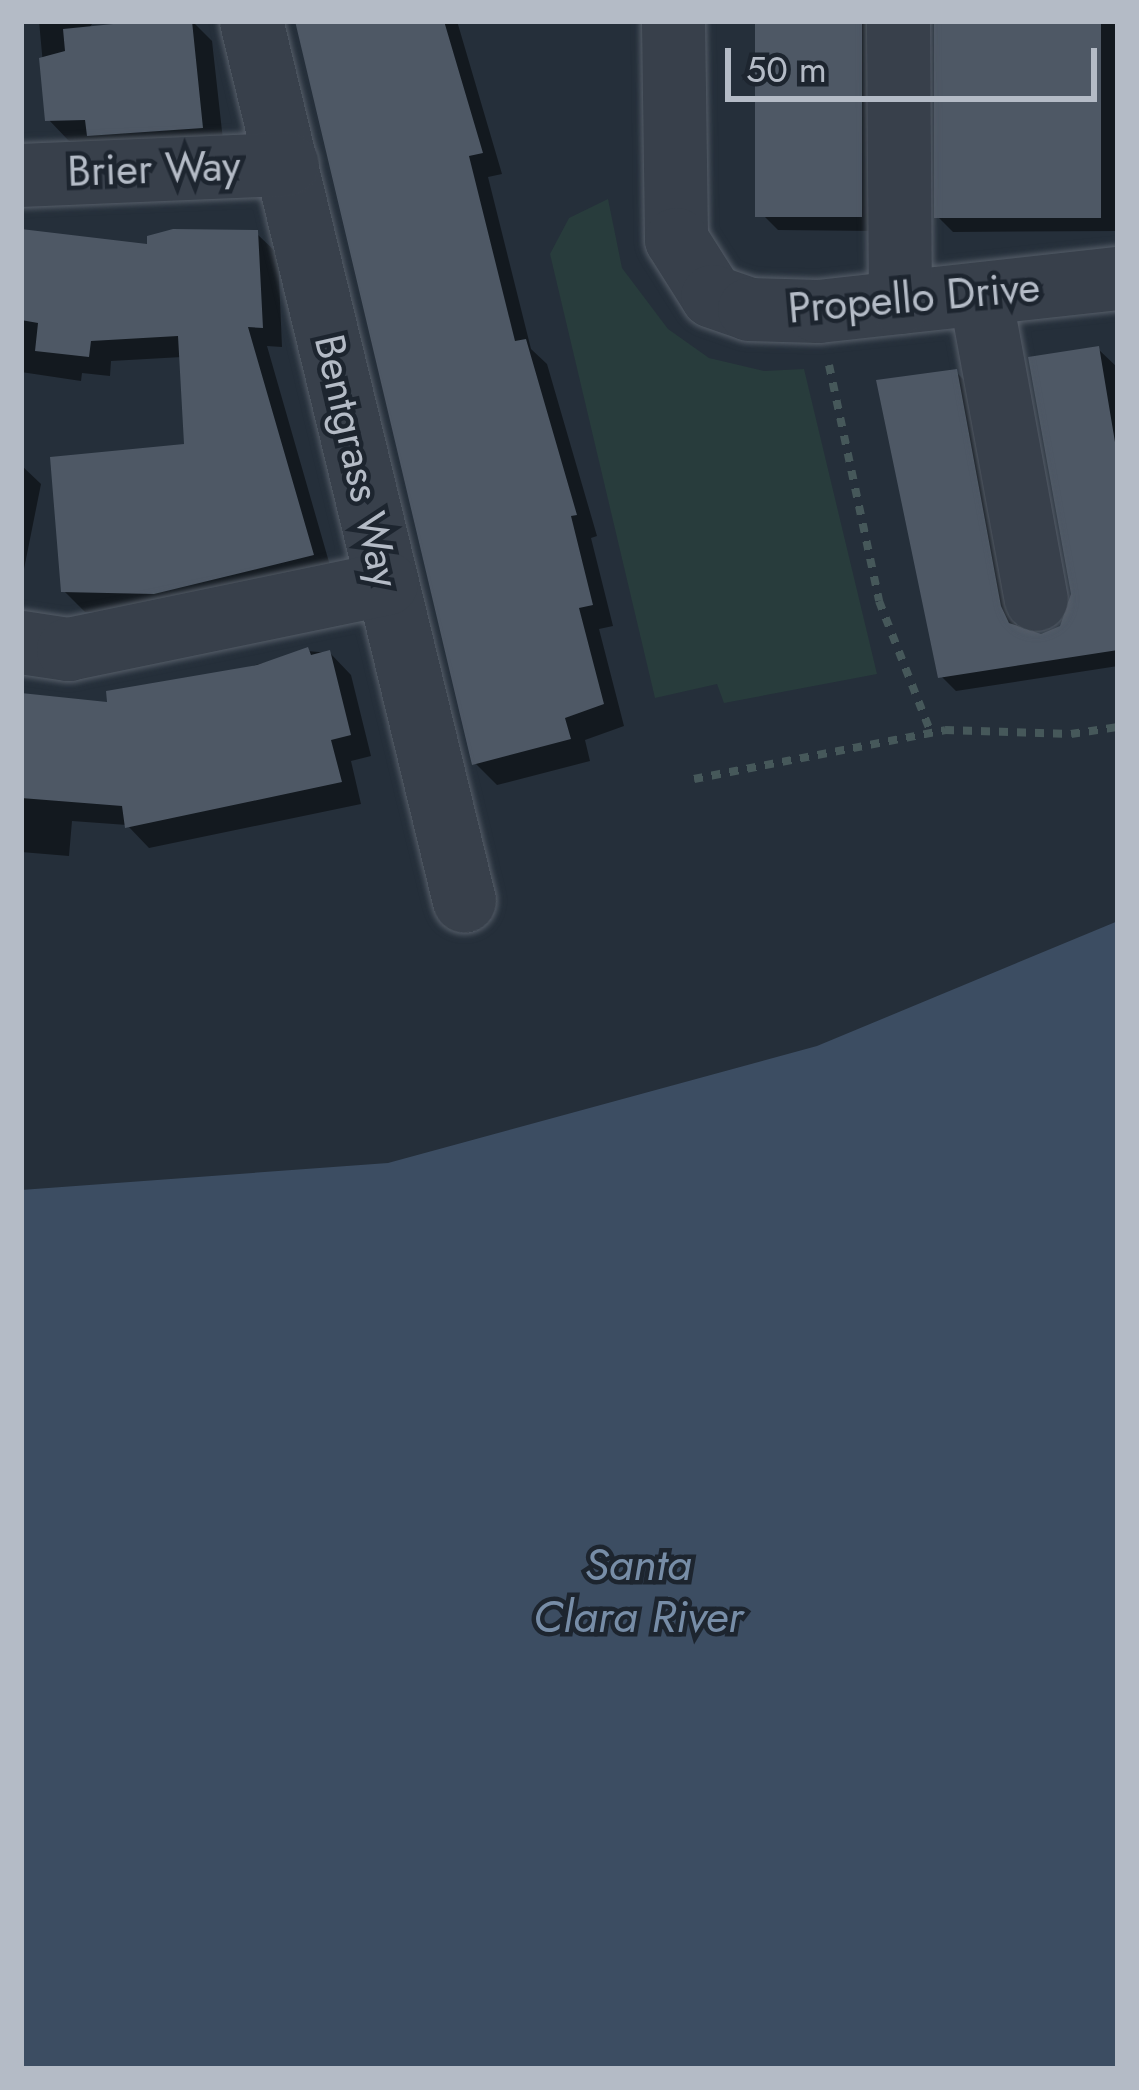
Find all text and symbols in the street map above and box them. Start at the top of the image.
scale bar [731,24,1103,98]
text: 50 m [746,43,827,95]
street label: Brier Way [67,141,241,197]
street label: Propello Drive [786,262,1042,334]
street label: Bentgrass Way [303,330,411,592]
water label: Santa Clara River [533,1538,743,1644]

